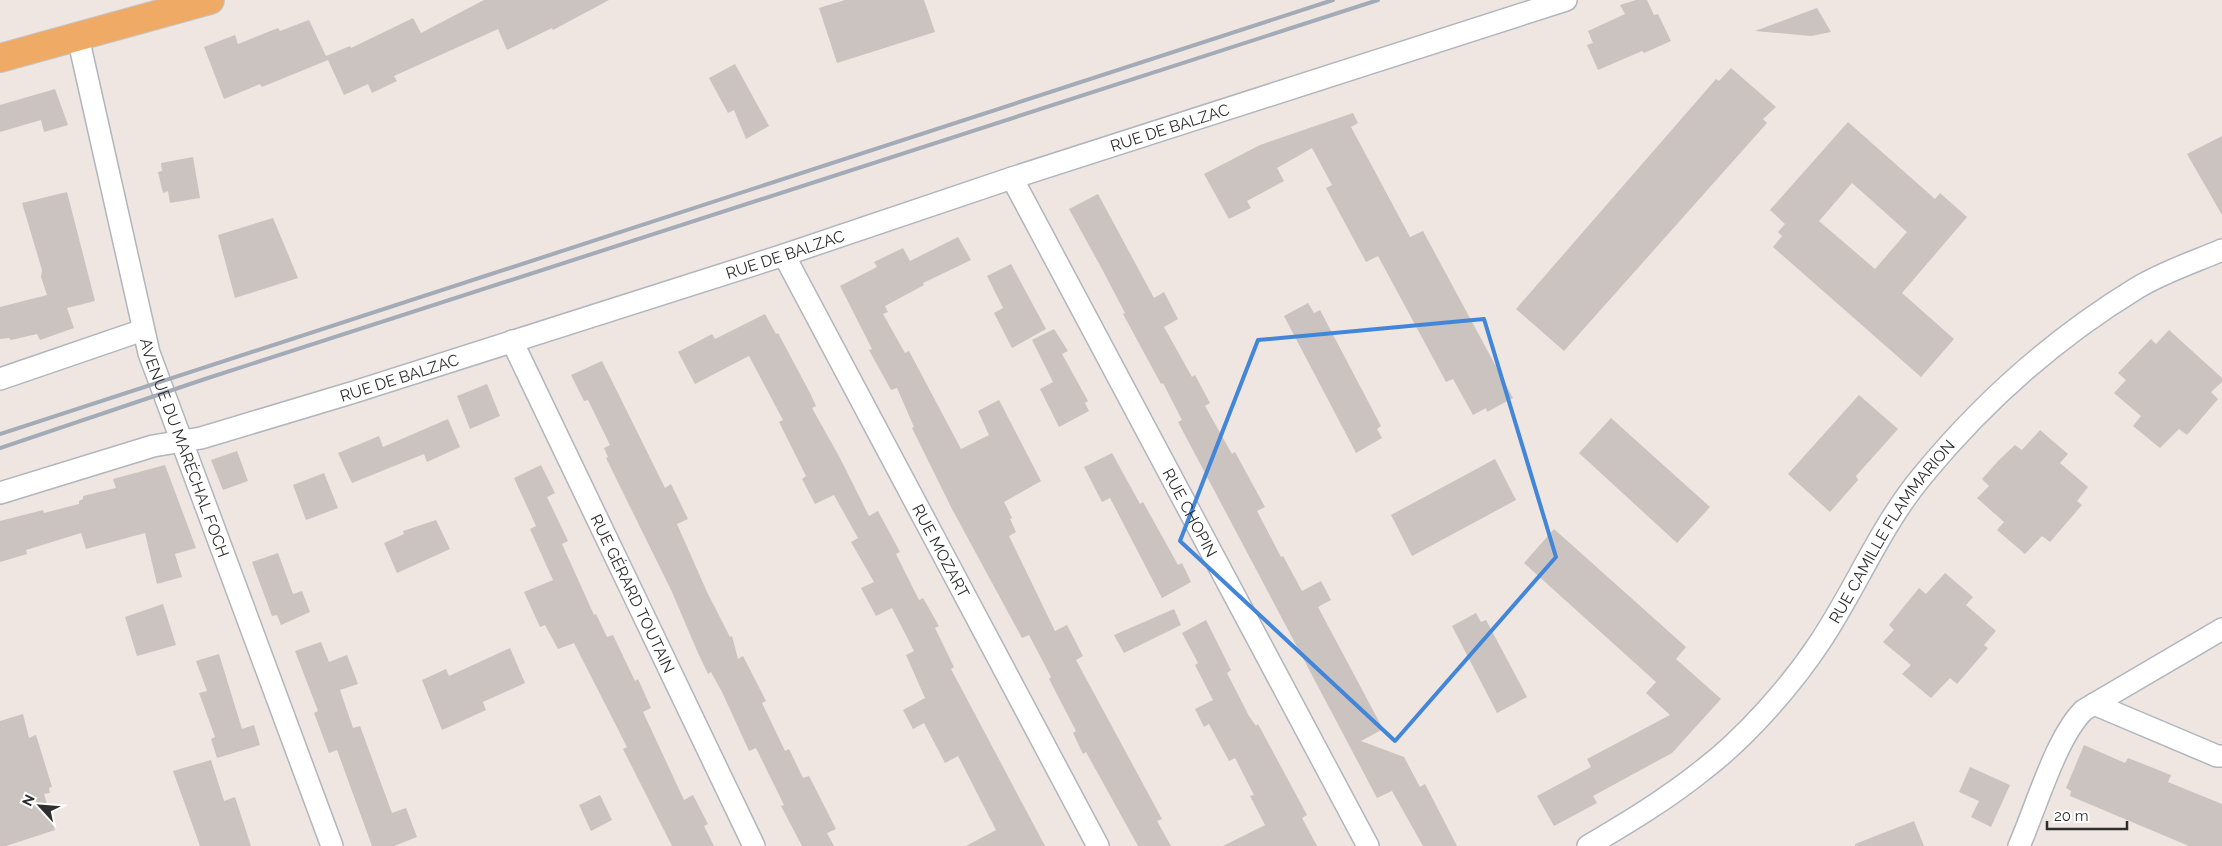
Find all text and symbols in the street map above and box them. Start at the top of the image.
street label: RUE DE BALZAC [1108,99,1231,155]
street label: RUE DE BALZAC [723,226,847,282]
street label: AVENUE DU MARÉCHAL FOCH [136,336,233,560]
street label: RUE DE BALZAC [338,350,461,405]
street label: RUE CAMILLE FLAMMARION [1825,436,1958,627]
street label: RUE CHOPIN [1159,465,1222,560]
street label: RUE MOZART [909,501,974,601]
street label: RUE GÉRARD TOUTAIN [587,511,679,676]
north arrow [15,781,65,831]
text: N [19,792,38,809]
scale bar [2047,798,2127,830]
text: 20 m [2054,807,2089,825]

